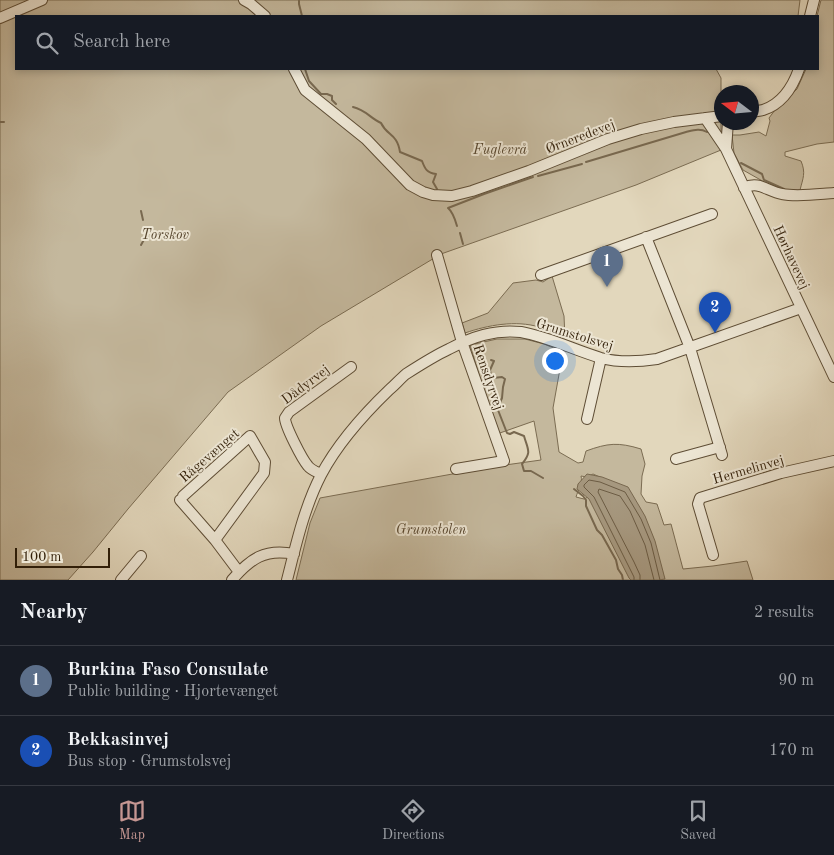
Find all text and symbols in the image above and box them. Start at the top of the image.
search box [15,15,819,70]
icon: search [33,29,61,57]
text: Search here [73,33,170,52]
north arrow [714,85,759,130]
street label: Ørneredevej [544,117,617,157]
park label: Fuglevrå [472,143,528,158]
street label: Hørhavevej [770,223,812,291]
park label: Torskov [141,228,189,242]
pin: 1 [591,246,623,287]
pin: 2 [699,292,731,333]
street label: Grumstolsvej [534,317,615,353]
street label: Rensdyrvej [470,343,506,412]
your location [542,348,568,374]
street label: Dådyrvej [279,362,332,407]
street label: Rågevænget [177,426,242,485]
street label: Hermelinvej [711,453,786,487]
park label: Grumstolen [396,523,466,537]
scale bar [15,545,110,568]
text: 100 m [22,550,61,564]
text: Nearby [20,602,88,623]
text: 2 results [754,605,814,621]
text: Burkina Faso Consulate [67,661,269,680]
text: 1 [31,673,41,689]
text: 90 m [778,673,814,689]
text: Public building · Hjortevænget [67,684,278,700]
text: Bekkasinvej [67,731,169,750]
text: 2 [31,743,41,759]
text: 170 m [769,743,814,759]
text: Bus stop · Grumstolsvej [67,754,231,770]
tab: Map [118,797,146,844]
tab: Directions [382,797,444,844]
tab: Saved [680,797,716,844]

